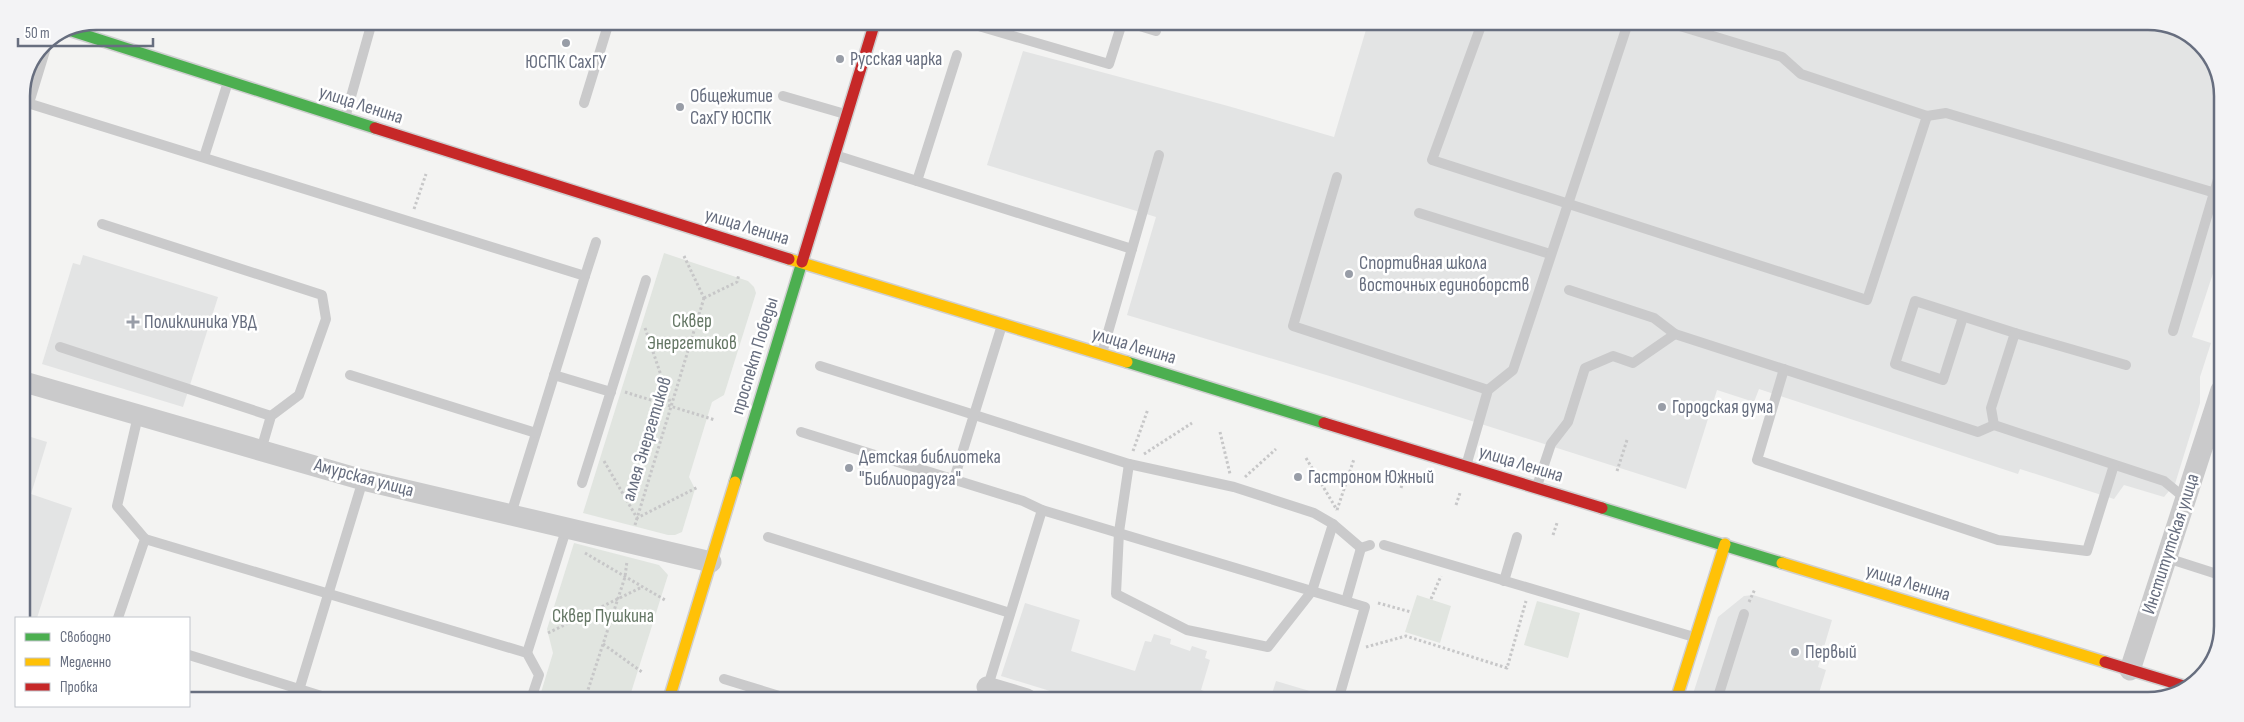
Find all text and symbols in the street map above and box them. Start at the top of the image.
scale bar [18,15,152,47]
text: 50 m [25,24,50,43]
marker: ЮСПК СахГУ [560,37,572,49]
place label: Русская чарка [850,48,942,71]
place label: ЮСПК СахГУ [525,51,607,74]
marker: Русская чарка [834,53,846,65]
street label: улица Ленина [316,81,406,129]
place label: Общежитие СахГУ ЮСПК [690,85,773,130]
marker: Общежитие СахГУ ЮСПК [674,101,686,113]
street label: улица Ленина [702,203,792,251]
place label: Спортивная школа восточных единоборств [1359,252,1529,297]
marker: Спортивная школа восточных единоборств [1343,268,1355,280]
street label: проспект Победы [726,295,784,417]
park label: Сквер Энергетиков [647,310,737,355]
place label: Поликлиника УВД [144,311,257,334]
marker: Поликлиника УВД [126,315,140,329]
street label: улица Ленина [1089,322,1179,370]
street label: аллея Энергетиков [617,374,677,504]
place label: Городская дума [1672,396,1773,419]
marker: Городская дума [1656,401,1668,413]
street label: улица Ленина [1476,440,1566,488]
place label: Детская библиотека "Библиорадуга" [859,446,1001,491]
street label: Амурская улица [311,453,416,502]
marker: Детская библиотека "Библиорадуга" [843,462,855,474]
place label: Гастроном Южный [1308,466,1434,489]
marker: Гастроном Южный [1292,471,1304,483]
street label: Институтская улица [2137,471,2205,617]
street label: улица Ленина [1863,559,1953,607]
park label: Сквер Пушкина [552,605,654,628]
legend [15,617,190,707]
text: Свободно [60,628,111,647]
place label: Первый [1805,641,1857,664]
marker: Первый [1789,646,1801,658]
text: Медленно [60,653,111,672]
text: Пробка [60,678,98,697]

